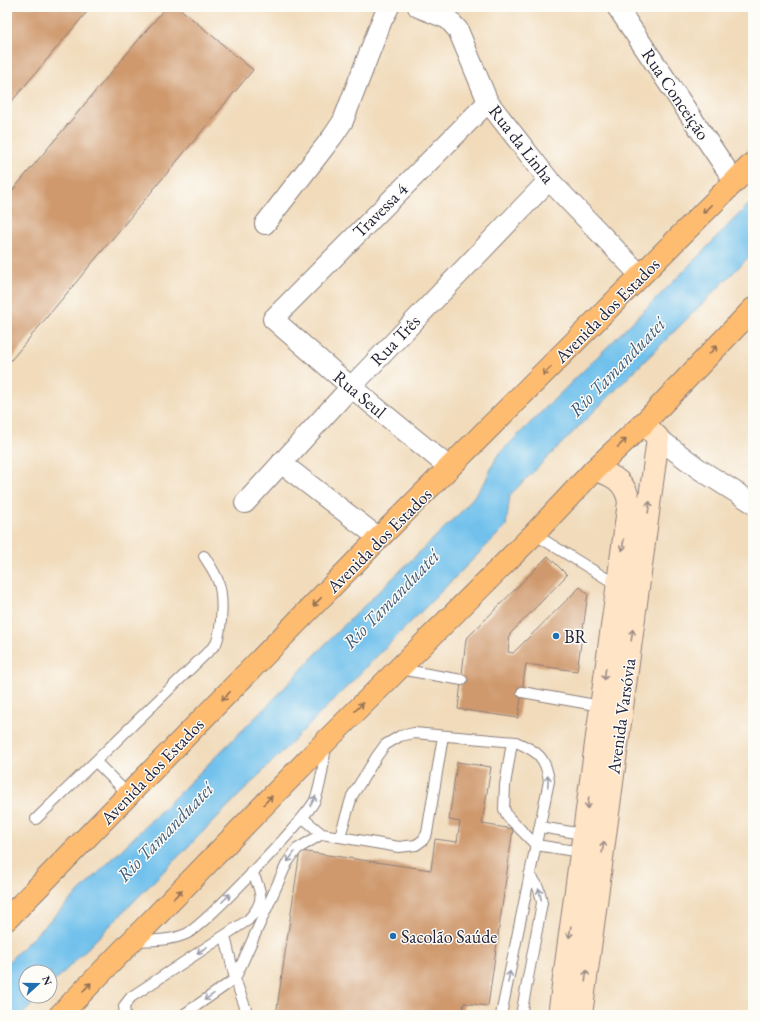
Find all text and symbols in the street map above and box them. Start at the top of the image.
street label: Rua Conceição [637,44,715,144]
street label: Rua da Linha [484,100,560,189]
street label: Travessa 4 [348,177,413,242]
one-way arrow [702,204,712,214]
street label: Avenida dos Estados [549,252,665,368]
street label: Rua Três [365,310,425,370]
water label: Rio Tamanduateí [563,311,672,422]
one-way arrow [708,345,718,355]
street label: Rua Seul [329,365,391,423]
one-way arrow [542,366,551,376]
one-way arrow [617,438,627,448]
street label: Avenida dos Estados [321,482,437,598]
one-way arrow [645,500,653,513]
one-way arrow [619,538,627,551]
water label: Rio Tamanduateí [337,543,446,654]
one-way arrow [312,597,322,607]
place label: BR [564,625,588,648]
one-way arrow [628,629,636,642]
marker: BR [551,631,561,641]
street label: Avenida Varsóvia [601,656,641,776]
one-way arrow [601,667,609,680]
one-way arrow [222,690,231,700]
one-way arrow [354,702,364,712]
street label: Avenida dos Estados [95,713,209,830]
one-way arrow [544,775,551,788]
water label: Rio Tamanduateí [111,776,220,887]
one-way arrow [263,795,273,805]
one-way arrow [310,796,317,808]
one-way arrow [584,796,592,809]
one-way arrow [600,841,607,854]
one-way arrow [287,851,296,862]
one-way arrow [536,888,544,901]
one-way arrow [173,889,183,899]
one-way arrow [221,893,231,903]
place label: Sacolão Saúde [401,925,497,948]
one-way arrow [567,925,574,938]
marker: Sacolão Saúde [388,931,398,941]
one-way arrow [197,946,208,954]
north arrow [18,964,58,1004]
one-way arrow [582,970,590,983]
one-way arrow [505,971,513,984]
text: N [39,974,56,987]
one-way arrow [82,982,92,992]
one-way arrow [204,993,215,1001]

